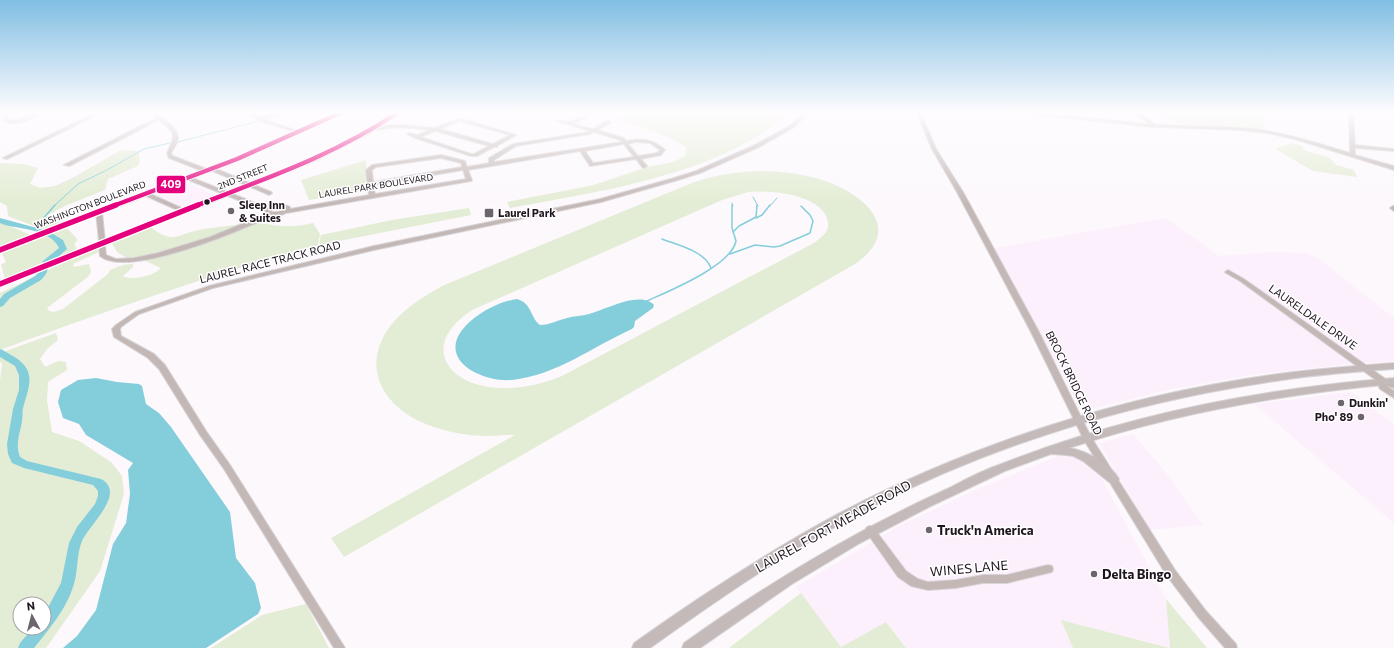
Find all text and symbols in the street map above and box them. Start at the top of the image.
street label: 2ND STREET [216,161,270,192]
street label: LAUREL PARK BOULEVARD [318,171,434,200]
line badge: 409 [156,175,186,194]
text: 409 [161,177,182,190]
street label: WASHINGTON BOULEVARD [33,178,147,231]
unlabelled marker [202,197,212,207]
place label: Sleep Inn & Suites [239,198,285,224]
marker: Sleep Inn & Suites [226,206,236,216]
place label: Laurel Park [498,206,556,219]
marker: Laurel Park [483,207,495,219]
street label: LAUREL RACE TRACK ROAD [198,238,342,285]
street label: LAURELDALE DRIVE [1267,281,1360,352]
street label: BROCK BRIDGE ROAD [1044,329,1105,437]
place label: Dunkin' [1349,396,1388,409]
marker: Dunkin' [1336,398,1346,408]
place label: Pho' 89 [1315,410,1353,423]
marker: Pho' 89 [1356,412,1366,422]
street label: LAUREL FORT MEADE ROAD [752,476,914,576]
place label: Truck'n America [937,522,1034,538]
marker: Truck'n America [924,525,934,535]
street label: WINES LANE [929,557,1009,579]
place label: Delta Bingo [1102,566,1172,582]
marker: Delta Bingo [1089,569,1099,579]
north arrow [12,596,52,636]
text: N [26,599,36,613]

